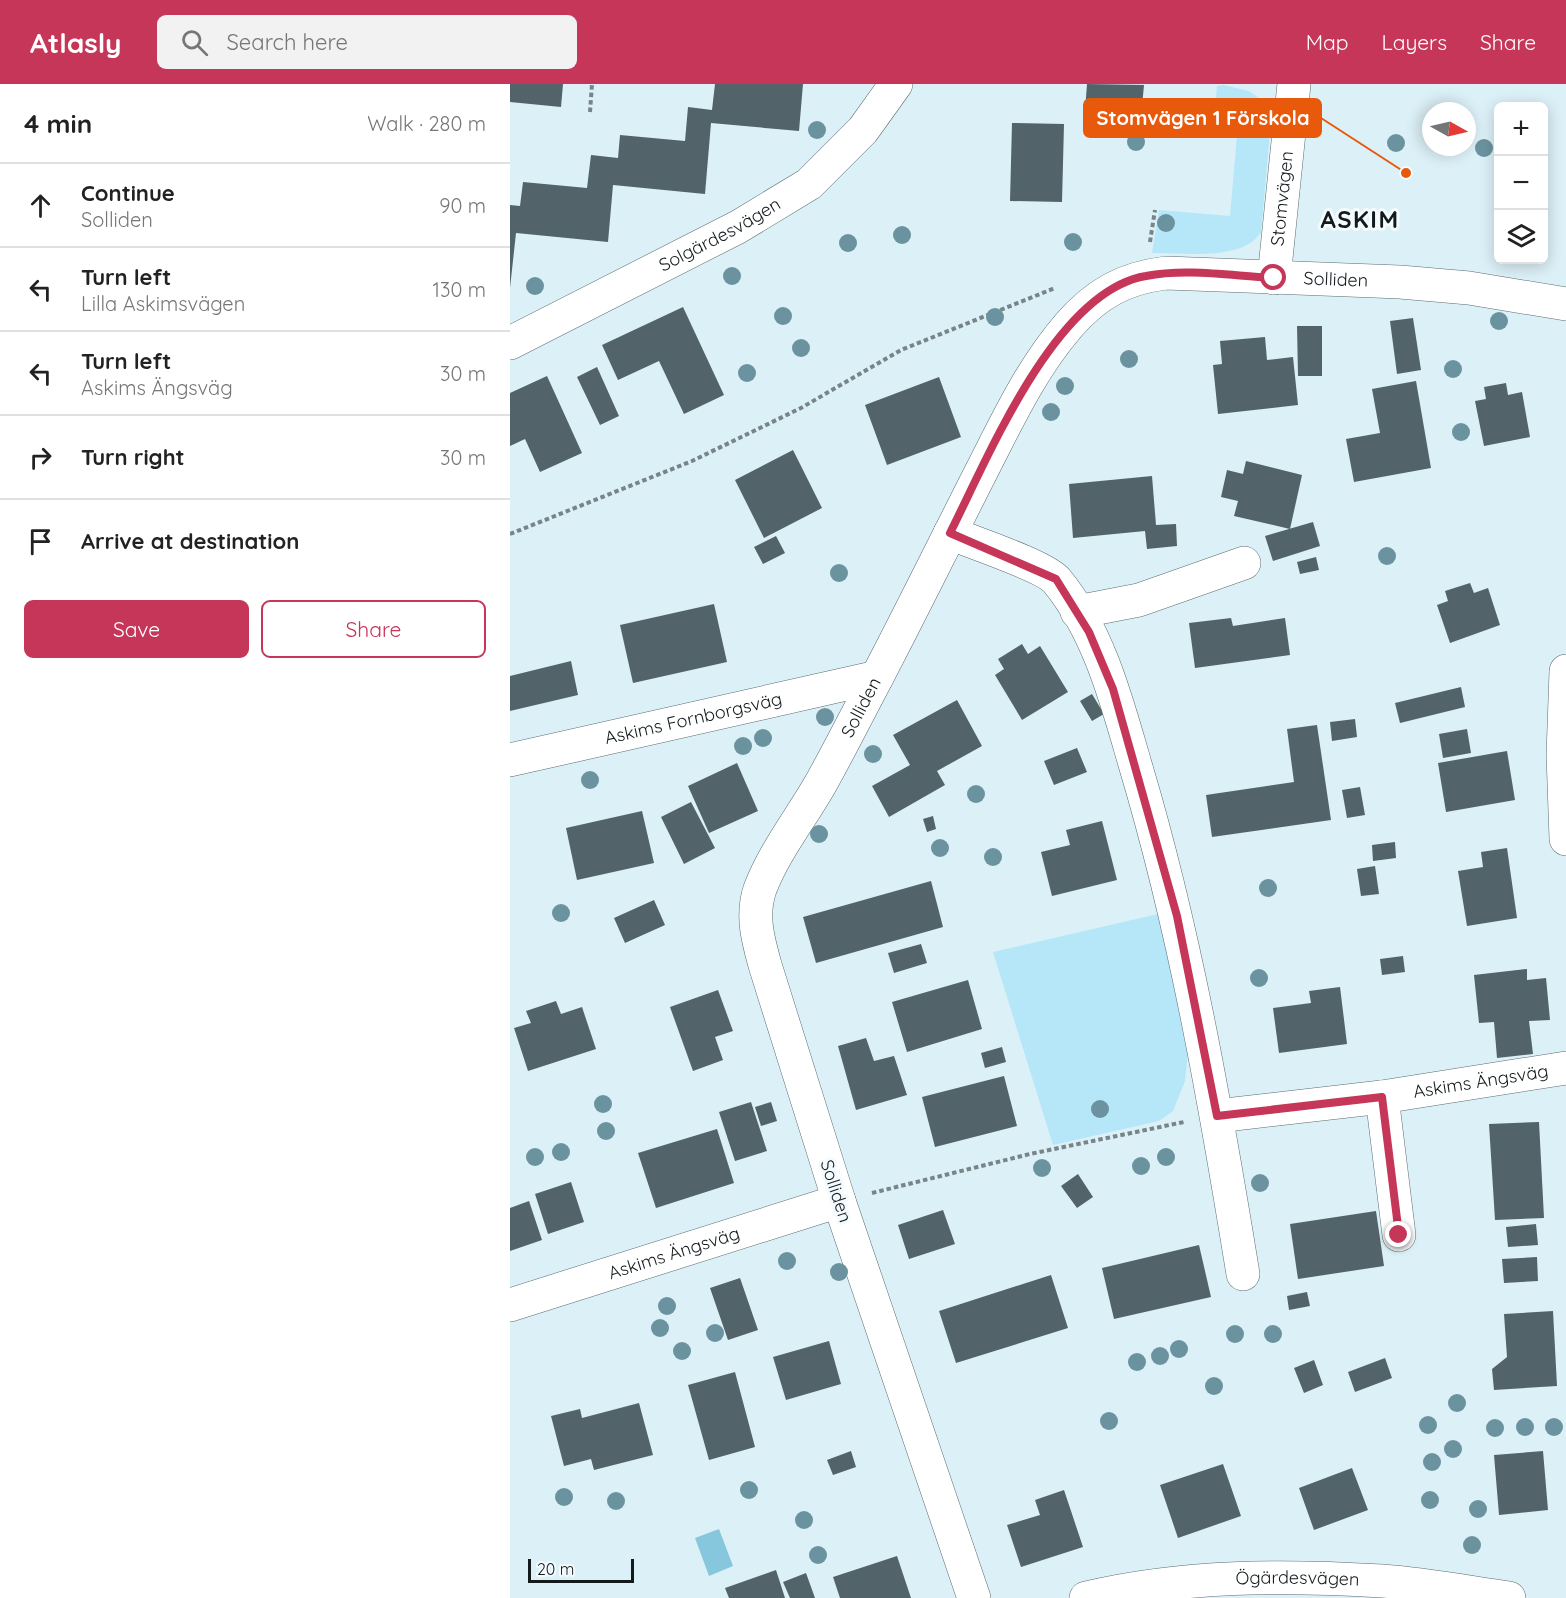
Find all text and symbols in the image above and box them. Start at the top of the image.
search box [157,15,577,69]
text: Atlasly [30,25,121,60]
icon: search [178,26,211,59]
text: Search here [226,28,348,56]
text: Map [1306,29,1349,55]
text: Layers [1382,29,1447,55]
text: Share [1480,29,1536,55]
callout: Stomvägen 1 Förskola [1084,99,1321,137]
north arrow [1422,102,1476,156]
map controls [1494,102,1548,264]
button: + [1494,102,1548,156]
text: Stomvägen 1 Förskola [1096,105,1310,130]
text: 4 min [24,107,92,140]
text: Walk · 280 m [367,111,486,136]
street label: Stomvägen [1265,150,1298,247]
button: − [1494,156,1548,210]
text: Continue [81,179,175,207]
icon: ahead [24,189,57,222]
street label: Solgärdesvägen [655,192,784,276]
text: 90 m [439,193,486,218]
district label: ASKIM [1320,204,1400,234]
text: Solliden [81,207,153,232]
button: layers [1494,210,1548,264]
text: Turn left [81,263,171,291]
route start [1260,264,1286,290]
street label: Solliden [1303,266,1369,292]
icon: left [24,273,57,306]
text: 130 m [433,277,486,302]
text: Lilla Askimsvägen [81,291,245,316]
text: Turn left [81,347,171,375]
icon: left [24,357,57,390]
text: 30 m [440,361,486,386]
text: Askims Ängsväg [81,375,233,400]
icon: right [24,441,57,474]
text: Turn right [81,443,185,471]
text: 30 m [440,445,486,470]
icon: arrive [24,525,57,558]
text: Arrive at destination [81,527,299,555]
button: Save [24,600,249,658]
button: Share [261,600,486,658]
street label: Solliden [835,673,886,741]
street label: Askims Fornborgsväg [602,687,784,749]
street label: Askims Ängsväg [1411,1059,1550,1103]
street label: Solliden [816,1157,857,1225]
street label: Askims Ängsväg [605,1221,742,1284]
route end [1385,1221,1411,1247]
scale bar [528,1556,634,1584]
text: 20 m [537,1559,574,1579]
street label: Ögärdesvägen [1235,1566,1360,1591]

